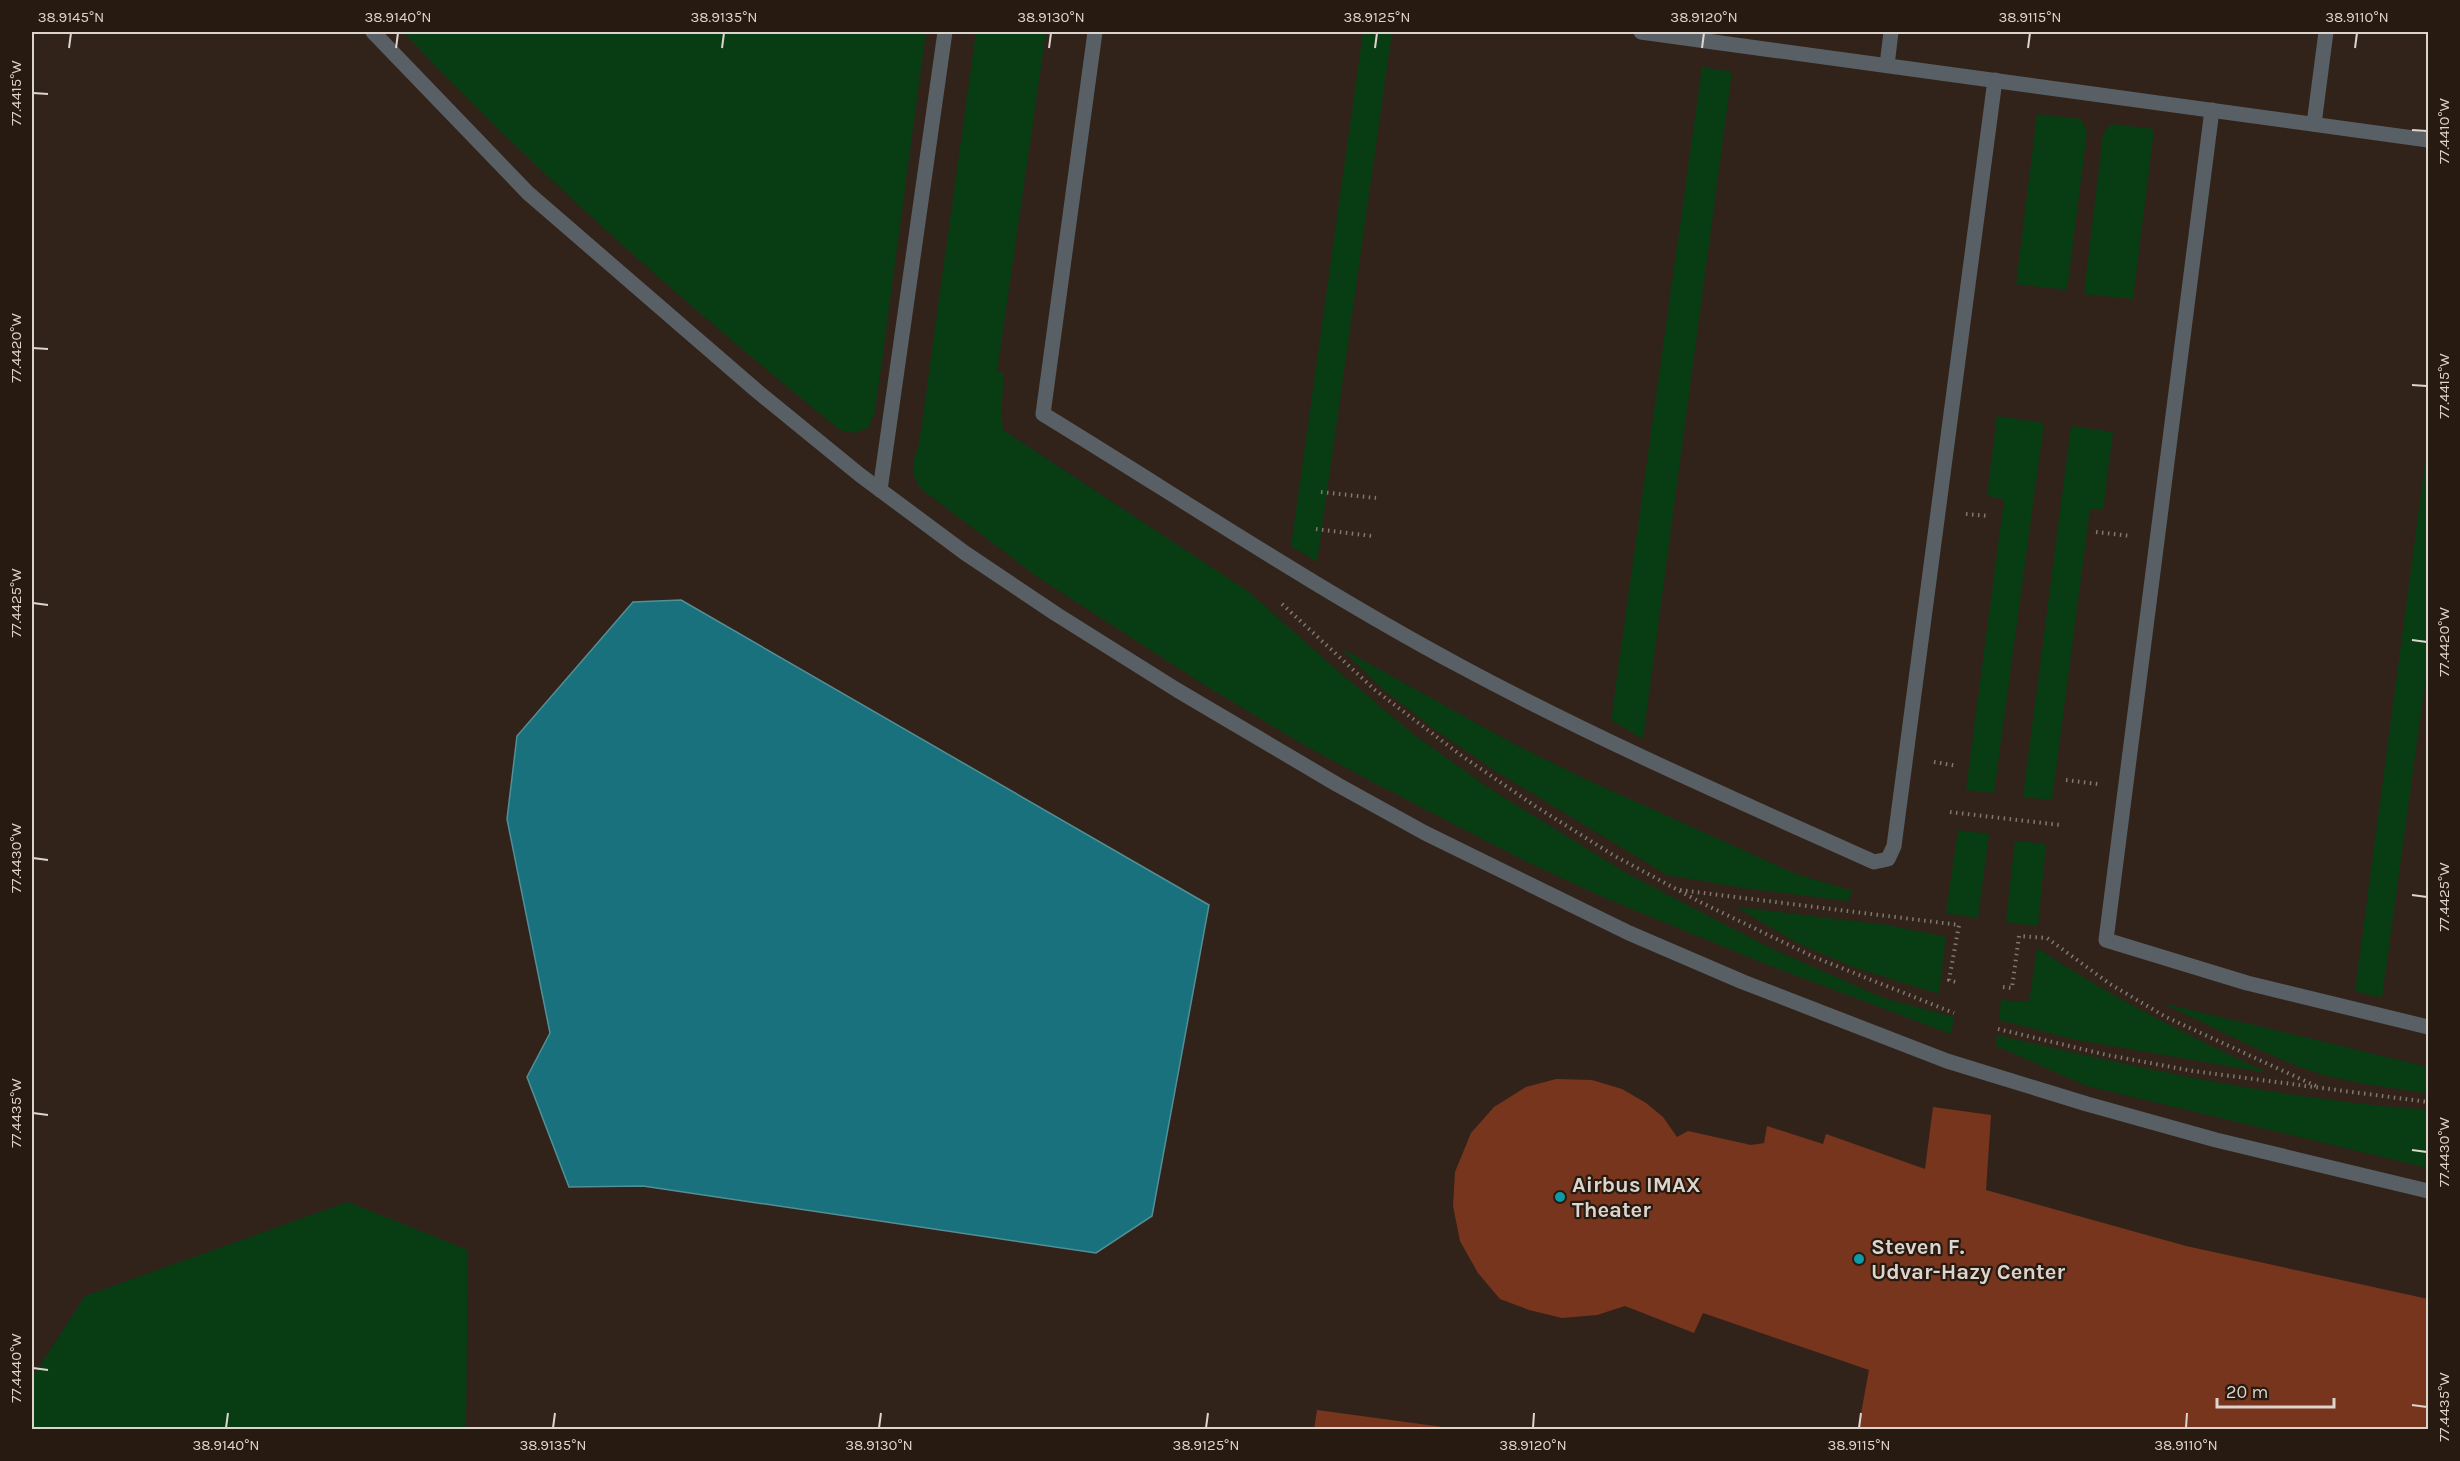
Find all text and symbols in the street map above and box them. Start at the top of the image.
text: 38.9145°N [38,8,104,26]
text: 38.9140°N [364,8,432,26]
text: 38.9135°N [690,8,758,26]
text: 38.9130°N [1017,8,1085,26]
text: 38.9125°N [1344,8,1410,26]
text: 38.9120°N [1670,8,1738,26]
text: 38.9115°N [1998,8,2062,26]
text: 38.9110°N [2325,8,2389,26]
text: 77.4415°W [7,60,25,126]
text: 77.4410°W [2435,97,2453,164]
text: 77.4420°W [7,313,25,383]
text: 77.4415°W [2435,353,2453,419]
text: 77.4425°W [7,568,25,638]
text: 77.4420°W [2435,607,2453,677]
text: 77.4430°W [7,823,25,893]
text: 77.4425°W [2435,862,2453,932]
text: 77.4435°W [7,1078,25,1148]
text: 77.4430°W [2435,1117,2453,1187]
place label: Airbus IMAX Theater [1572,1172,1701,1223]
marker: Airbus IMAX Theater [1553,1190,1567,1204]
place label: Steven F. Udvar-Hazy Center [1871,1234,2065,1285]
marker: Steven F. Udvar-Hazy Center [1852,1252,1866,1266]
text: 77.4440°W [7,1333,25,1403]
scale bar [2217,1371,2334,1409]
text: 77.4435°W [2435,1372,2453,1442]
text: 20 m [2226,1381,2268,1403]
text: 38.9140°N [192,1436,260,1454]
text: 38.9135°N [519,1436,587,1454]
text: 38.9130°N [845,1436,913,1454]
text: 38.9125°N [1173,1436,1239,1454]
text: 38.9120°N [1499,1436,1567,1454]
text: 38.9115°N [1827,1436,1891,1454]
text: 38.9110°N [2154,1436,2218,1454]

